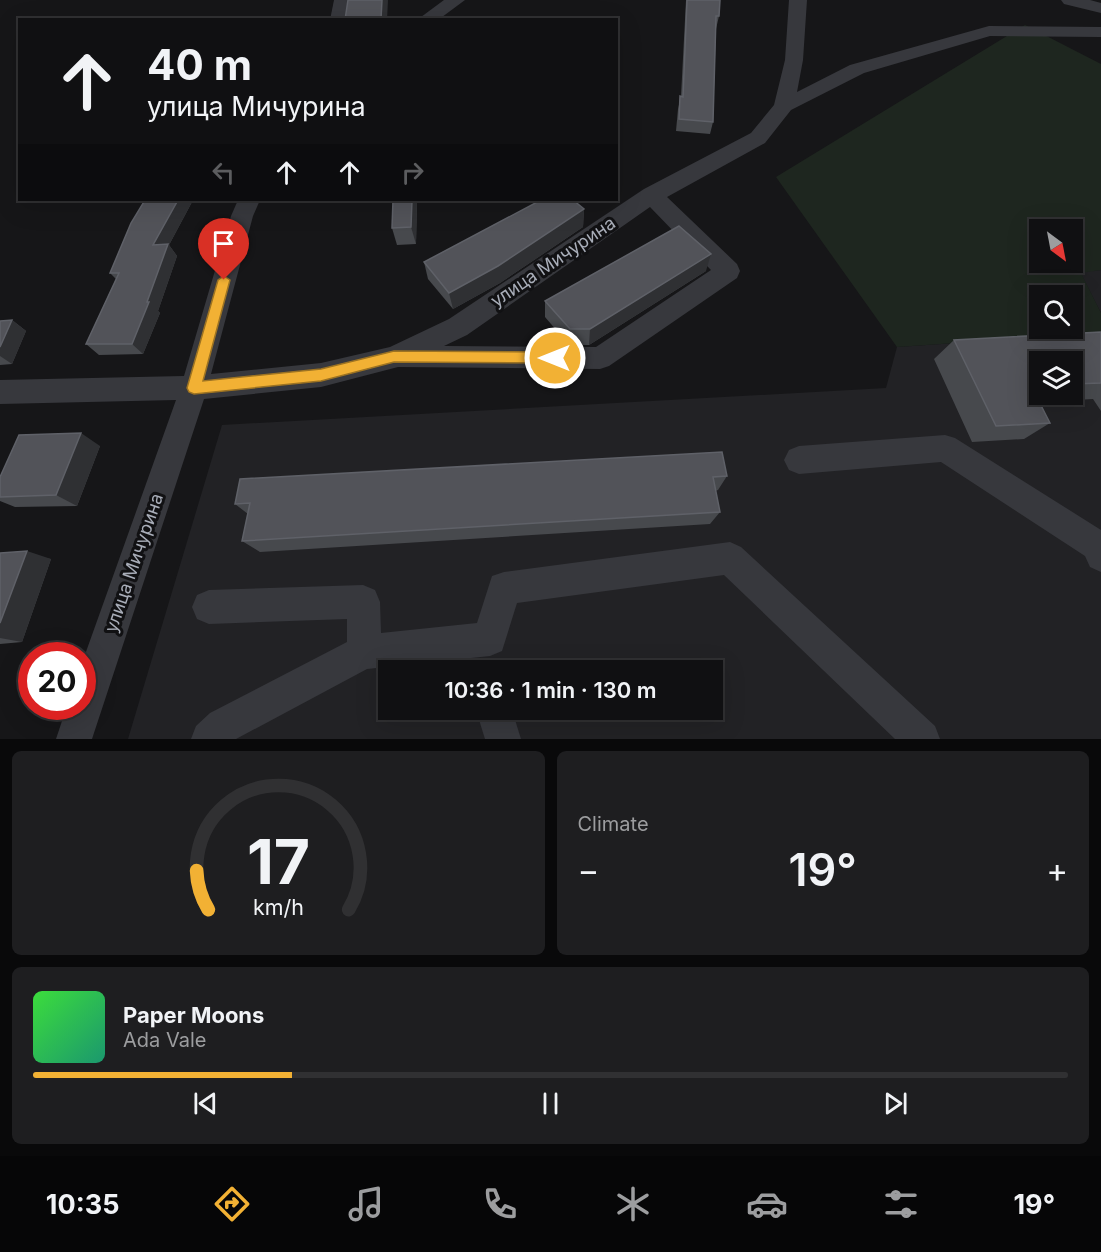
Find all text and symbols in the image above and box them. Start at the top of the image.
text: 40 m [147,39,252,90]
icon: ahead [48,42,126,120]
text: улица Мичурина [147,90,366,123]
icon: left [207,156,240,189]
icon: ahead [270,156,303,189]
icon: ahead [333,156,366,189]
icon: right [396,156,429,189]
street label: улица Мичурина [486,212,619,311]
pin [198,218,249,280]
north arrow [1029,219,1083,273]
map controls [1029,219,1083,405]
icon: arrive [207,227,240,260]
button: search [1029,285,1083,339]
position arrow [523,326,587,390]
button: layers [1029,351,1083,405]
street label: улица Мичурина [100,490,167,635]
speed limit sign: 20 [18,642,96,720]
text: 10:36 · 1 min · 130 m [444,677,657,703]
text: Climate [578,812,649,836]
text: 17 [247,824,310,899]
text: 19° [789,842,857,897]
text: − [578,850,599,890]
text: + [1046,850,1068,890]
text: km/h [253,894,304,920]
text: Paper Moons [123,1002,264,1028]
text: Ada Vale [123,1028,206,1052]
icon: previous [189,1087,222,1120]
icon: pause [534,1087,567,1120]
icon: next [879,1087,912,1120]
icon: directions [211,1183,253,1225]
icon: music [345,1183,387,1225]
icon: phone [479,1183,521,1225]
icon: climate [612,1183,654,1225]
icon: car [746,1183,788,1225]
icon: filters [880,1183,922,1225]
text: 10:35 [46,1188,119,1221]
text: 19° [1013,1188,1055,1221]

